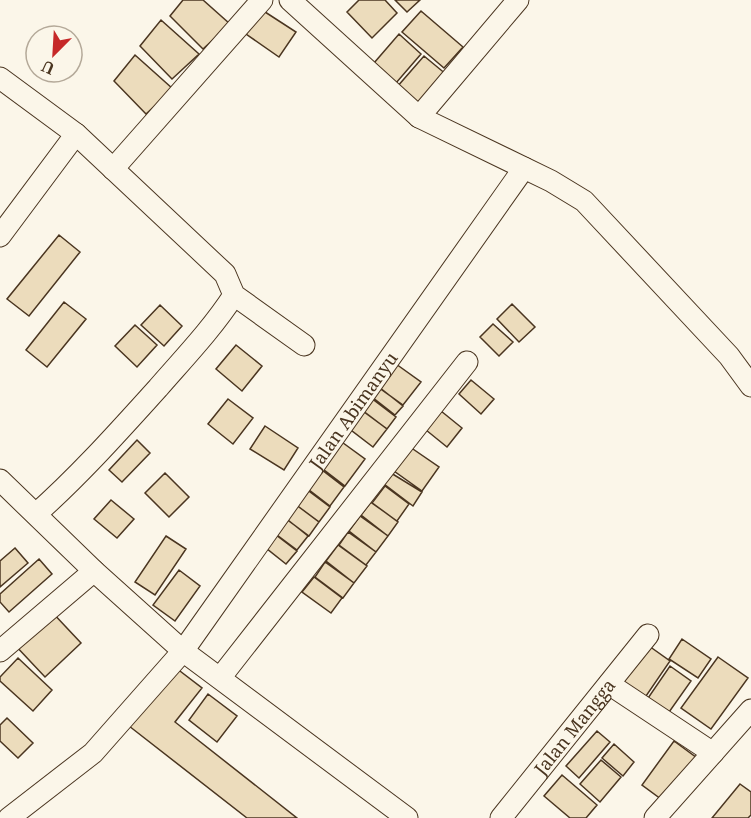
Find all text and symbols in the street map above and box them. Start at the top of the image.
north arrow [24,24,84,84]
text: U [38,55,58,80]
street label: Jalan Abimanyu [303,346,403,474]
street label: Jalan Mangga [528,674,620,781]

